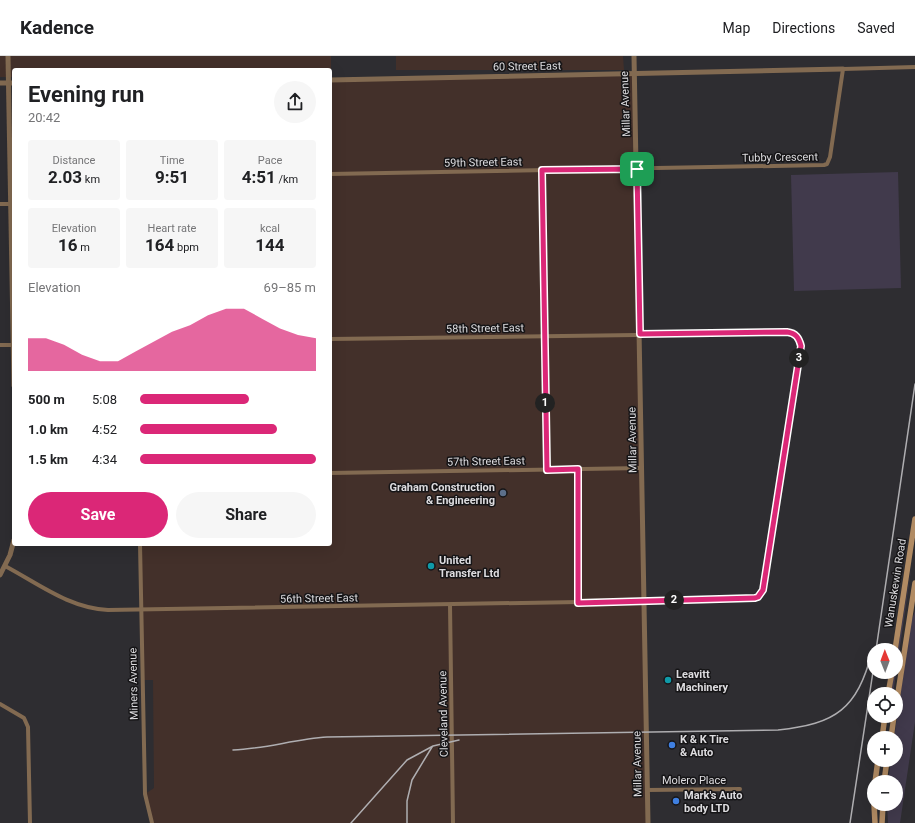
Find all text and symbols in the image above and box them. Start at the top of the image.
text: Kadence [20,16,94,39]
text: Map [723,20,750,36]
text: Directions [772,20,835,36]
text: Saved [857,20,895,36]
street label: 60 Street East [493,59,562,74]
street label: Millar Avenue [618,71,633,137]
button: share [274,81,316,123]
text: Evening run [28,82,144,107]
text: 20:42 [28,110,60,125]
street label: Tubby Crescent [742,150,818,165]
pin [620,152,654,186]
text: Distance [53,154,95,167]
text: Time [160,154,184,167]
text: Pace [258,154,282,167]
street label: 59th Street East [444,155,523,170]
icon: arrive [626,158,648,180]
text: 2.03 [48,167,82,187]
text: 9:51 [155,167,189,187]
text: 4:51 [242,167,276,187]
text: km [82,173,100,186]
text: /km [276,173,298,186]
text: Elevation [52,222,96,235]
text: Heart rate [148,222,196,235]
text: kcal [260,222,280,235]
text: 16 [58,235,78,255]
text: 164 [145,235,174,255]
text: 144 [255,235,285,255]
text: m [78,241,90,254]
text: bpm [174,241,199,254]
text: Elevation [28,280,81,295]
text: 69–85 m [264,280,316,295]
street label: 58th Street East [446,321,525,336]
pin: 3 [789,348,809,368]
text: 3 [796,351,802,364]
text: 500 m [28,392,65,407]
text: 5:08 [92,392,117,407]
pin: 1 [535,393,555,413]
text: 1 [542,396,548,409]
street label: Millar Avenue [625,407,640,473]
text: 1.0 km [28,422,68,437]
text: 4:52 [92,422,117,437]
text: 1.5 km [28,452,68,467]
text: 4:34 [92,452,117,467]
street label: 57th Street East [447,454,526,469]
place label: Graham Construction & Engineering [390,481,495,507]
marker: Graham Construction & Engineering [498,488,508,498]
button: Save [28,492,168,538]
button: Share [176,492,316,538]
street label: Wanuskewin Road [882,538,909,628]
place label: United Transfer Ltd [439,554,499,580]
marker: United Transfer Ltd [426,561,436,571]
pin: 2 [664,590,684,610]
street label: 56th Street East [280,591,359,606]
text: 2 [671,593,677,606]
north arrow [867,643,903,679]
map controls [867,643,903,811]
street label: Miners Avenue [126,648,141,720]
place label: Leavitt Machinery [676,668,729,694]
street label: Cleveland Avenue [436,671,451,757]
marker: Leavitt Machinery [663,675,673,685]
button: locate [867,687,903,723]
street label: Millar Avenue [630,731,645,797]
button: + [867,731,903,767]
place label: K & K Tire & Auto [680,733,729,759]
marker: K & K Tire & Auto [667,740,677,750]
street label: Molero Place [662,774,726,787]
button: − [867,775,903,811]
place label: Mark's Auto body LTD [684,789,742,815]
marker: Mark's Auto body LTD [671,796,681,806]

